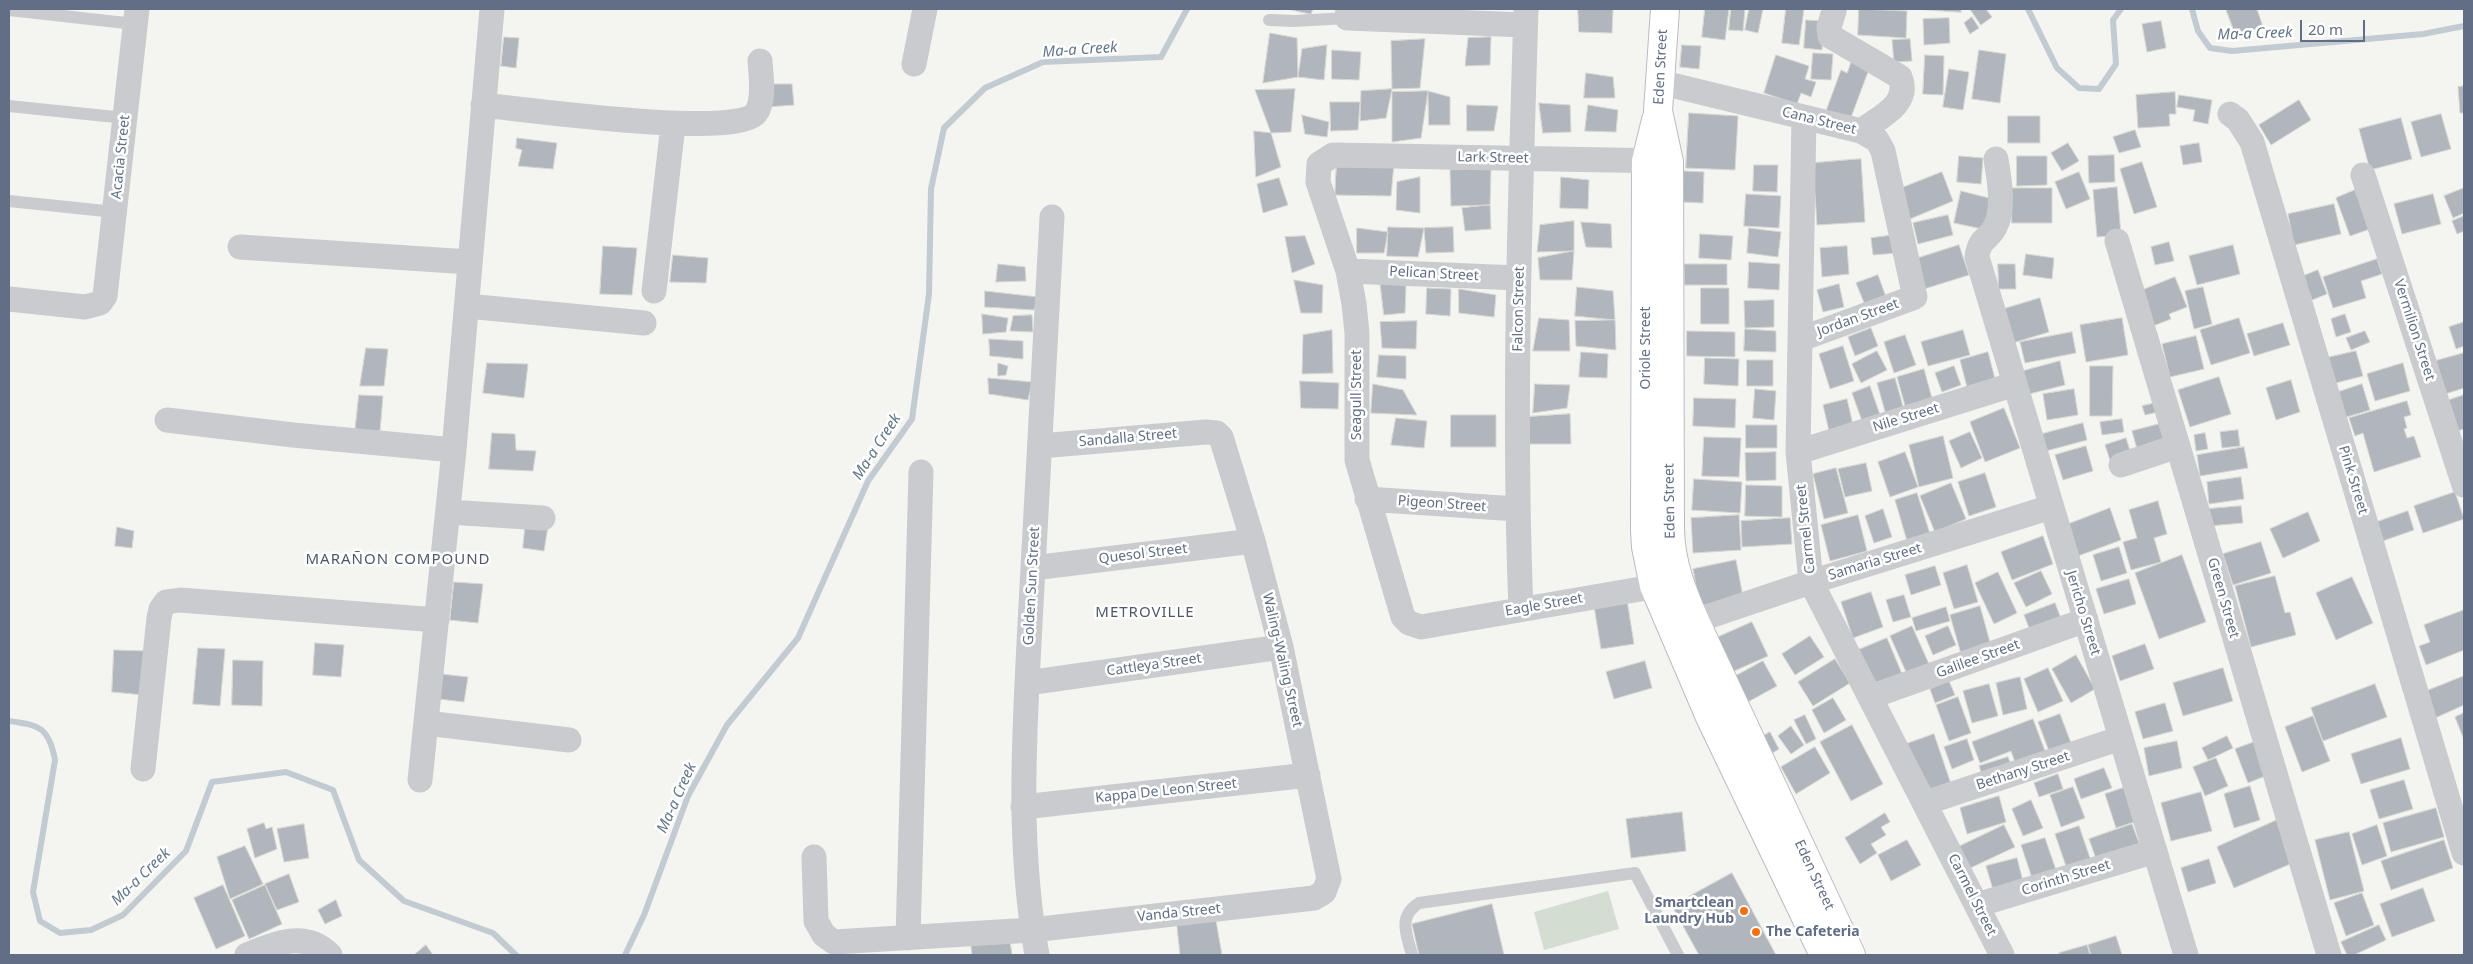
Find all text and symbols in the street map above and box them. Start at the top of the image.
scale bar [2303,10,2368,42]
text: 20 m [2308,19,2343,39]
water label: Ma-a Creek [2217,24,2293,44]
street label: Eden Street [1651,29,1671,105]
water label: Ma-a Creek [1042,38,1118,62]
street label: Cana Street [1780,104,1858,138]
street label: Acacia Street [108,114,134,200]
street label: Lark Street [1457,149,1529,167]
street label: Pelican Street [1389,263,1479,285]
street label: Falcon Street [1510,266,1528,352]
street label: Vermilion Street [2390,277,2438,383]
street label: Jordan Street [1815,295,1901,341]
street label: Oriole Street [1638,306,1654,390]
street label: Seagull Street [1349,350,1365,440]
street label: Nile Street [1871,400,1941,436]
water label: Ma-a Creek [849,411,905,483]
street label: Sandalla Street [1078,425,1178,451]
street label: Pink Street [2335,444,2371,516]
street label: Eden Street [1661,463,1679,539]
street label: Carmel Street [1793,483,1819,575]
street label: Pigeon Street [1397,493,1487,515]
street label: Golden Sun Street [1021,526,1043,646]
street label: Quesol Street [1098,540,1188,568]
street label: Samaria Street [1826,540,1924,584]
district label: MARAÑON COMPOUND [303,551,493,569]
street label: Green Street [2204,556,2242,640]
street label: Jericho Street [2062,569,2104,657]
street label: Eagle Street [1504,590,1584,620]
street label: Waling-Waling Street [1258,591,1306,729]
district label: METROVILLE [1094,604,1196,622]
street label: Galilee Street [1934,636,2022,682]
street label: Cattleya Street [1105,650,1203,680]
street label: Bethany Street [1974,748,2072,794]
water label: Ma-a Creek [654,760,700,836]
street label: Kappa De Leon Street [1094,775,1238,807]
street label: Eden Street [1790,837,1838,913]
water label: Ma-a Creek [108,844,174,910]
street label: Carmel Street [1944,851,2000,939]
street label: Corinth Street [2020,857,2112,899]
place label: Smartclean Laundry Hub [1644,895,1734,928]
street label: Vanda Street [1136,900,1222,926]
marker: Smartclean Laundry Hub [1738,905,1750,917]
place label: The Cafeteria [1766,924,1860,940]
marker: The Cafeteria [1750,926,1762,938]

